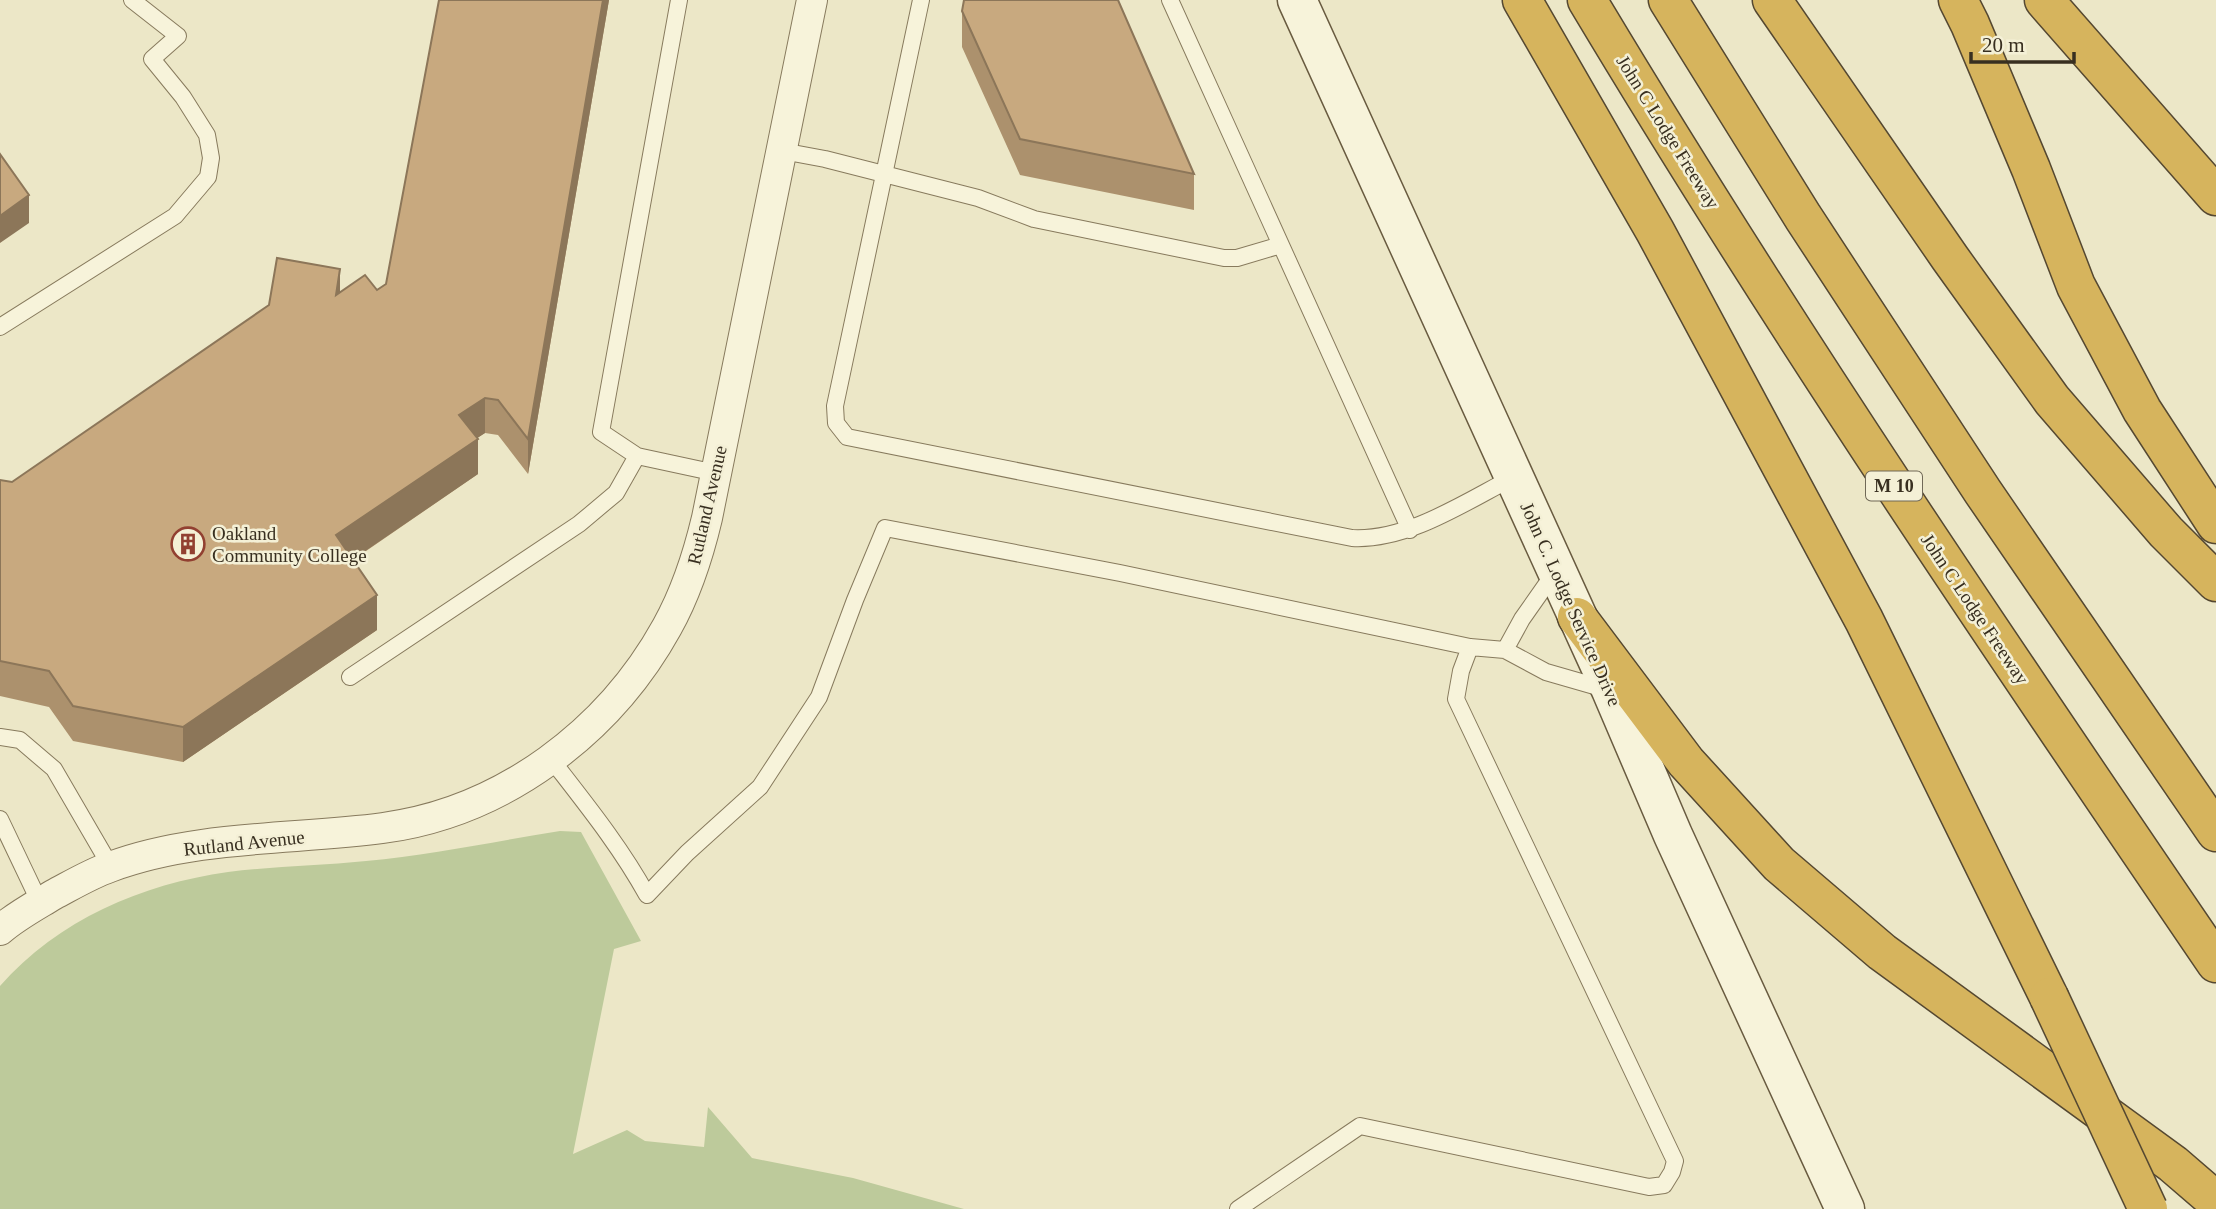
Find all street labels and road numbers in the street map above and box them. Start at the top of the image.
street label: John C Lodge Freeway [1612,51,1724,213]
street label: Rutland Avenue [683,443,731,567]
road number: M 10 [1866,472,1922,500]
street label: John C. Lodge Service Drive [1516,499,1626,709]
street label: John C Lodge Freeway [1917,530,2033,689]
street label: Rutland Avenue [182,826,306,860]

